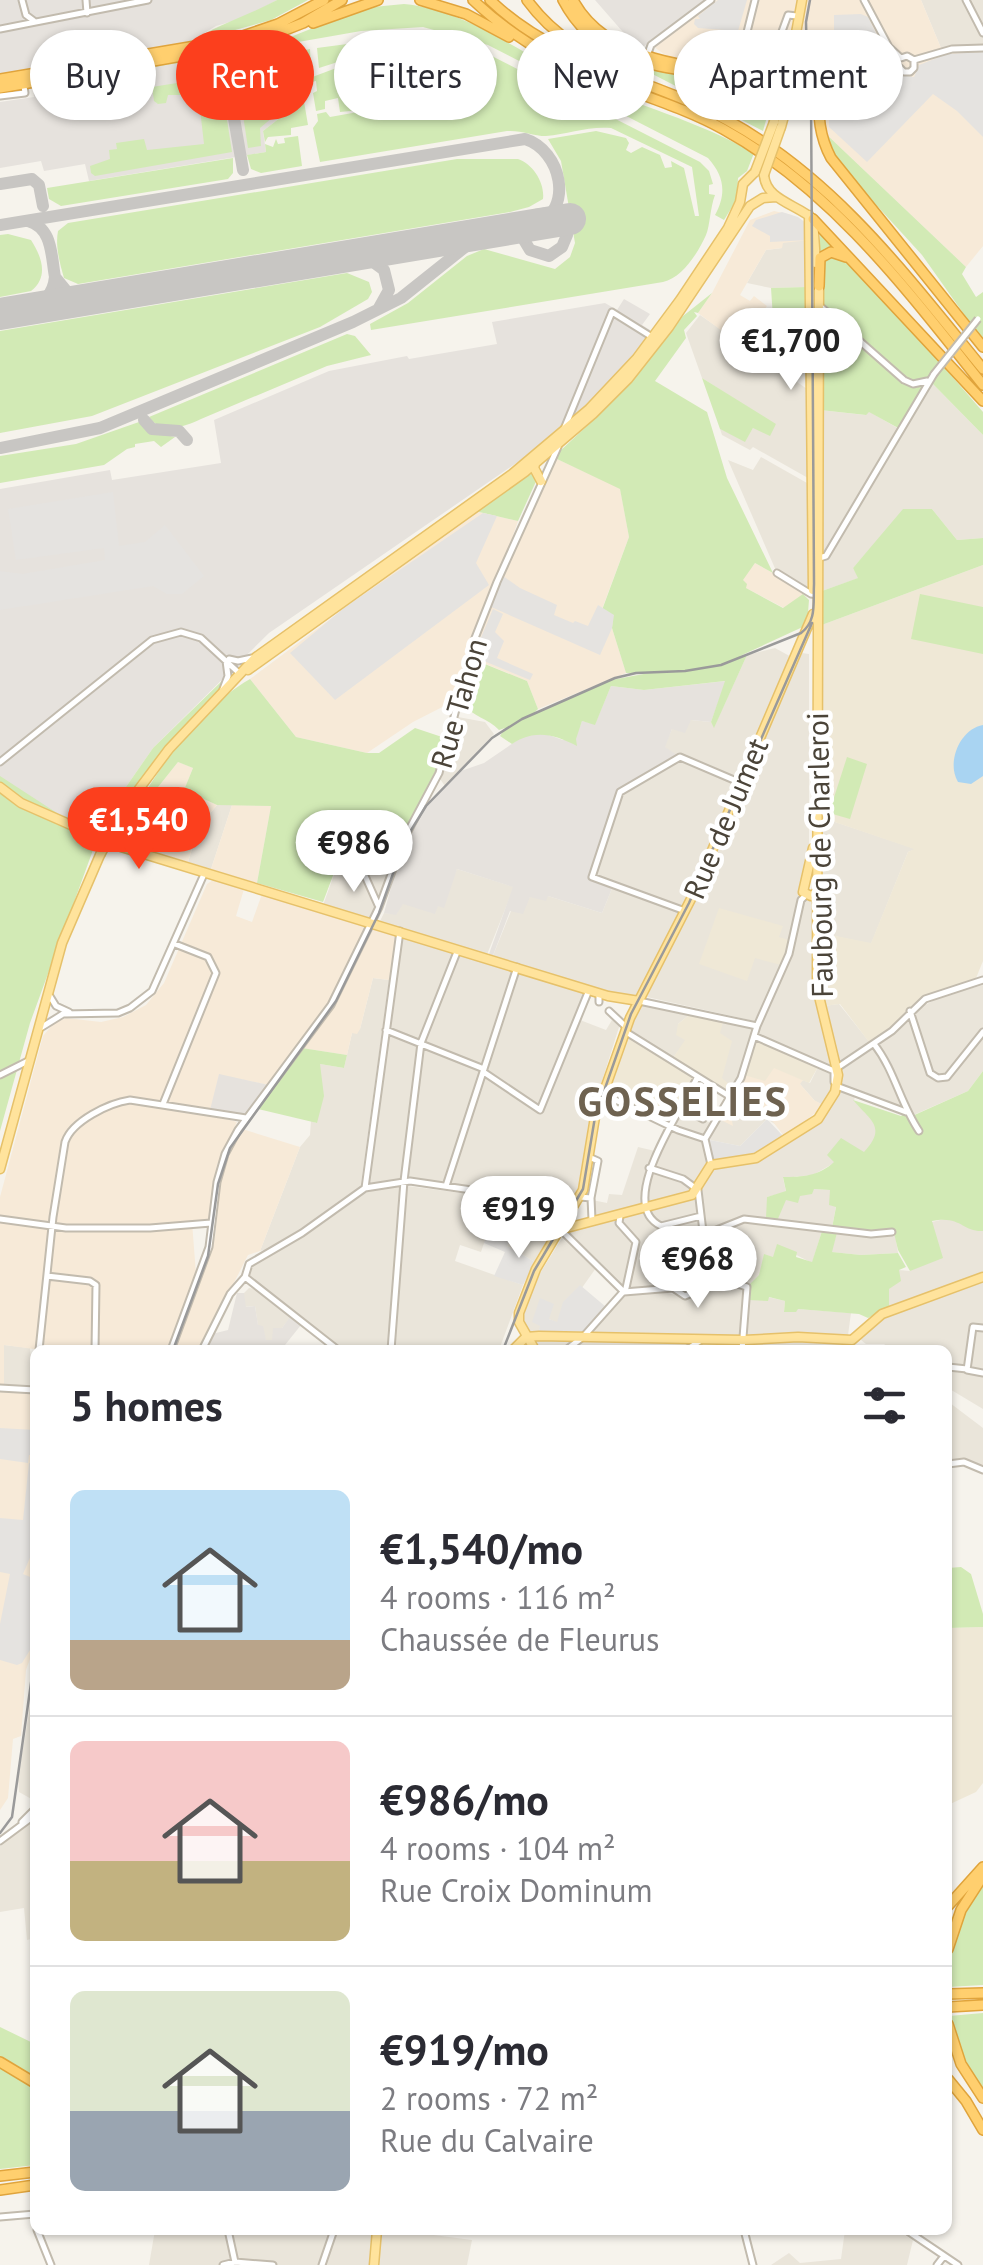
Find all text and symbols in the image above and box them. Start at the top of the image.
chip: Buy [30,30,156,120]
chip: Rent [176,30,314,120]
chip: Filters [334,30,497,120]
chip: New [517,30,654,120]
chip: Apartment [674,30,903,120]
pin: €1,700 [710,308,872,393]
text: €1,700 [742,319,840,361]
street label: Rue Tahon [421,634,495,772]
street label: Faubourg de Charleroi [797,712,841,998]
street label: Rue de Jumet [674,732,776,904]
pin: €1,540 [58,787,220,872]
text: €1,540 [90,798,188,840]
pin: €986 [295,810,413,895]
text: €986 [318,821,390,863]
district label: GOSSELIES [578,1075,788,1127]
pin: €919 [460,1176,578,1261]
text: €919 [483,1187,555,1229]
pin: €968 [639,1226,757,1311]
text: €968 [662,1237,734,1279]
text: 5 homes [70,1378,223,1433]
icon: filters [857,1378,912,1433]
text: €1,540/mo [380,1521,583,1576]
icon: home [150,1530,270,1650]
text: 4 rooms · 116 m² [380,1576,616,1618]
text: Chaussée de Fleurus [380,1618,660,1660]
text: €986/mo [380,1772,549,1827]
icon: home [150,1781,270,1901]
text: 4 rooms · 104 m² [380,1827,616,1869]
text: Rue Croix Dominum [380,1869,653,1911]
text: €919/mo [380,2022,549,2077]
icon: home [150,2031,270,2151]
text: 2 rooms · 72 m² [380,2077,598,2119]
text: Rue du Calvaire [380,2119,594,2161]

